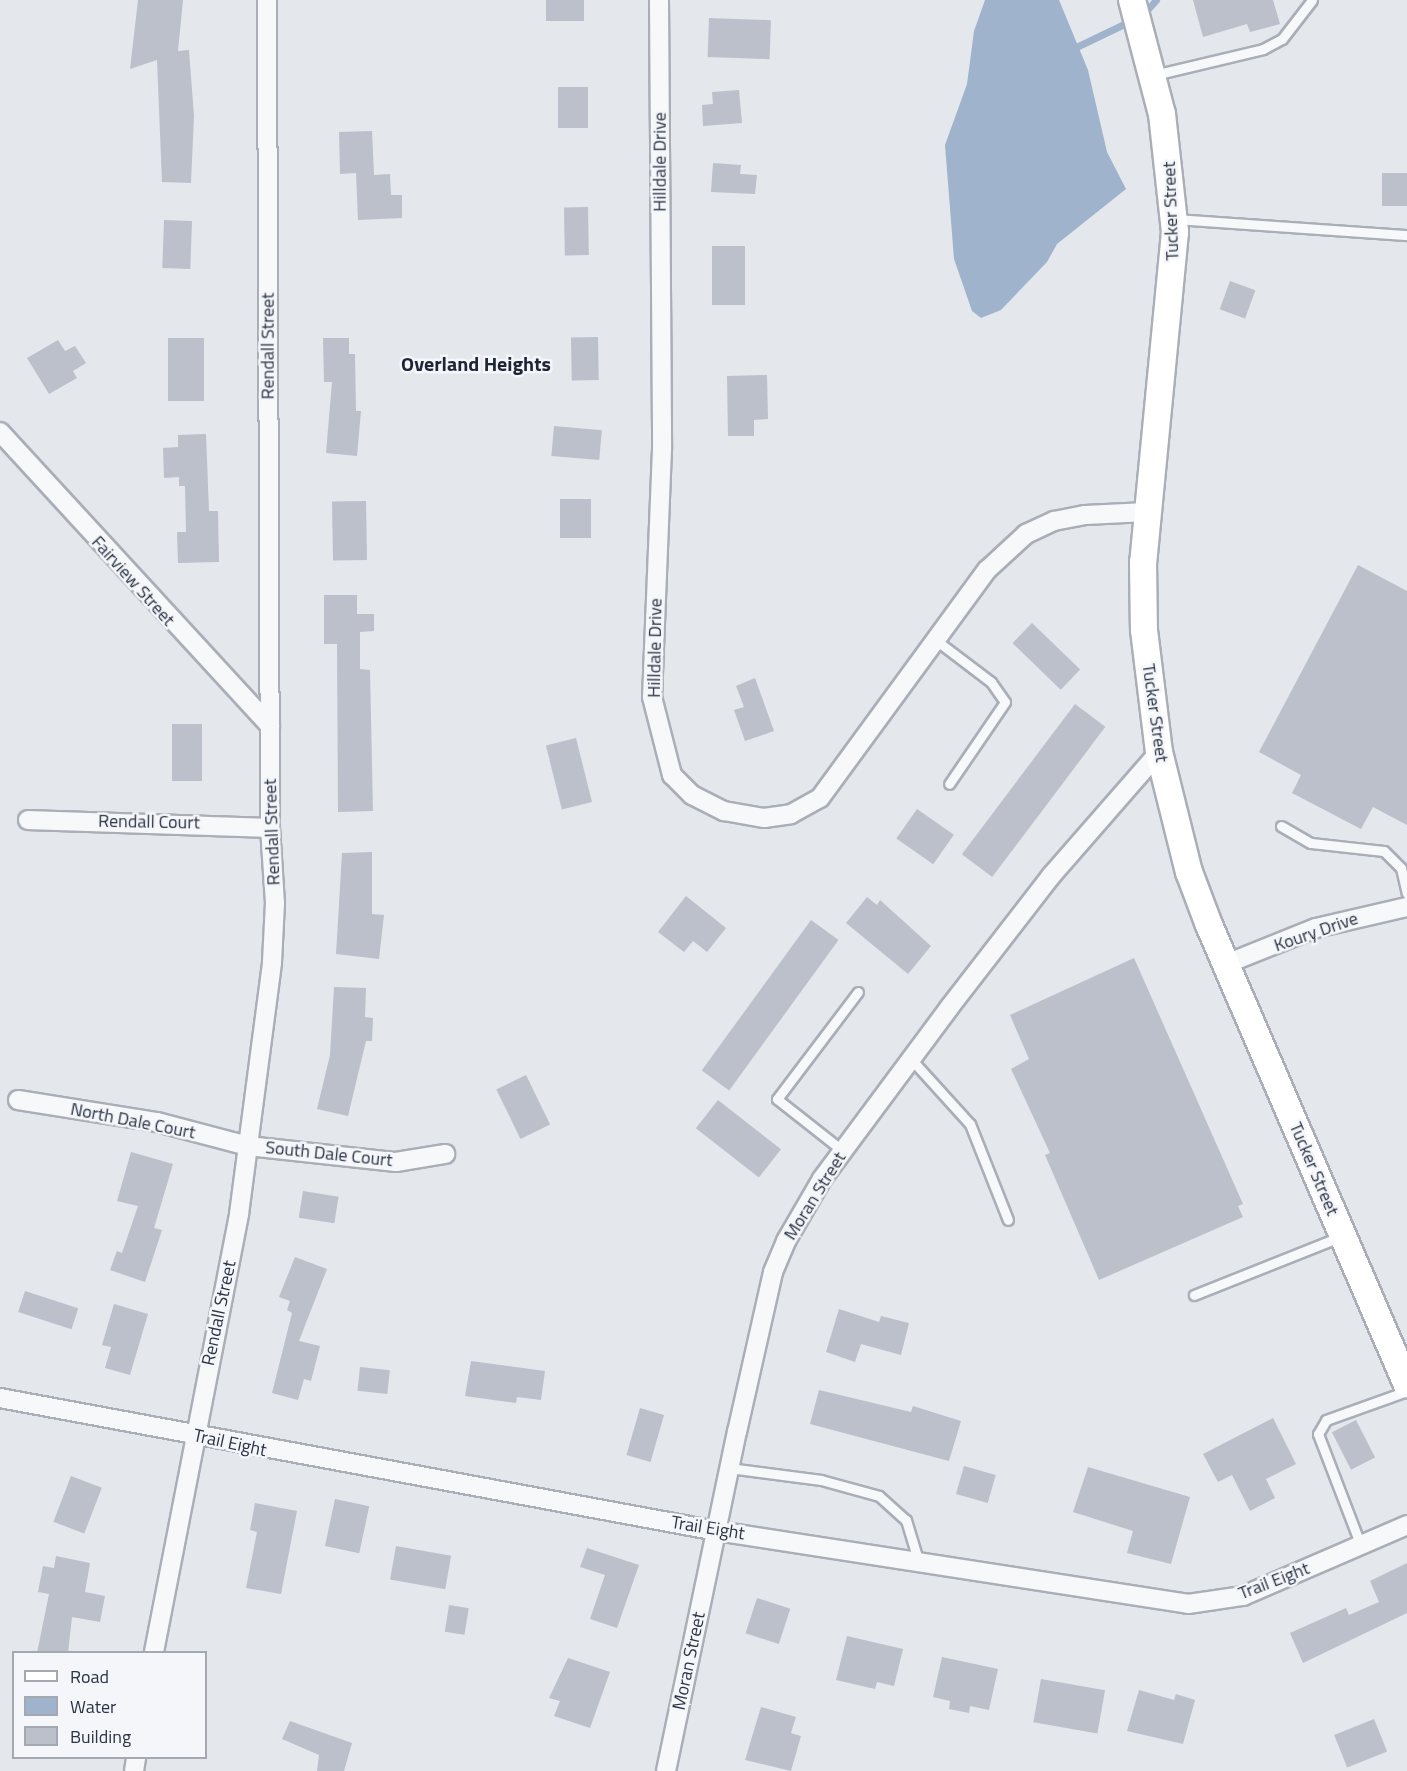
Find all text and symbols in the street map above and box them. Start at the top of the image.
street label: Hilldale Drive [649,112,671,212]
street label: Tucker Street [1158,161,1184,261]
street label: Rendall Street [257,293,279,399]
district label: Overland Heights [401,351,551,375]
street label: Fairview Street [87,532,179,630]
street label: Hilldale Drive [643,598,667,698]
street label: Tucker Street [1137,662,1173,764]
street label: Rendall Street [259,778,285,886]
street label: Rendall Court [98,810,200,834]
street label: Koury Drive [1271,908,1361,956]
street label: North Dale Court [69,1098,197,1144]
street label: Tucker Street [1285,1119,1343,1219]
street label: South Dale Court [264,1137,394,1171]
street label: Moran Street [779,1148,851,1244]
street label: Rendall Street [197,1258,241,1368]
street label: Trail Eight [191,1425,269,1461]
street label: Trail Eight [670,1512,746,1544]
street label: Trail Eight [1235,1558,1313,1604]
street label: Moran Street [668,1610,710,1712]
legend [12,1651,207,1759]
text: Road [70,1663,109,1690]
text: Water [70,1693,116,1720]
text: Building [70,1723,131,1750]

